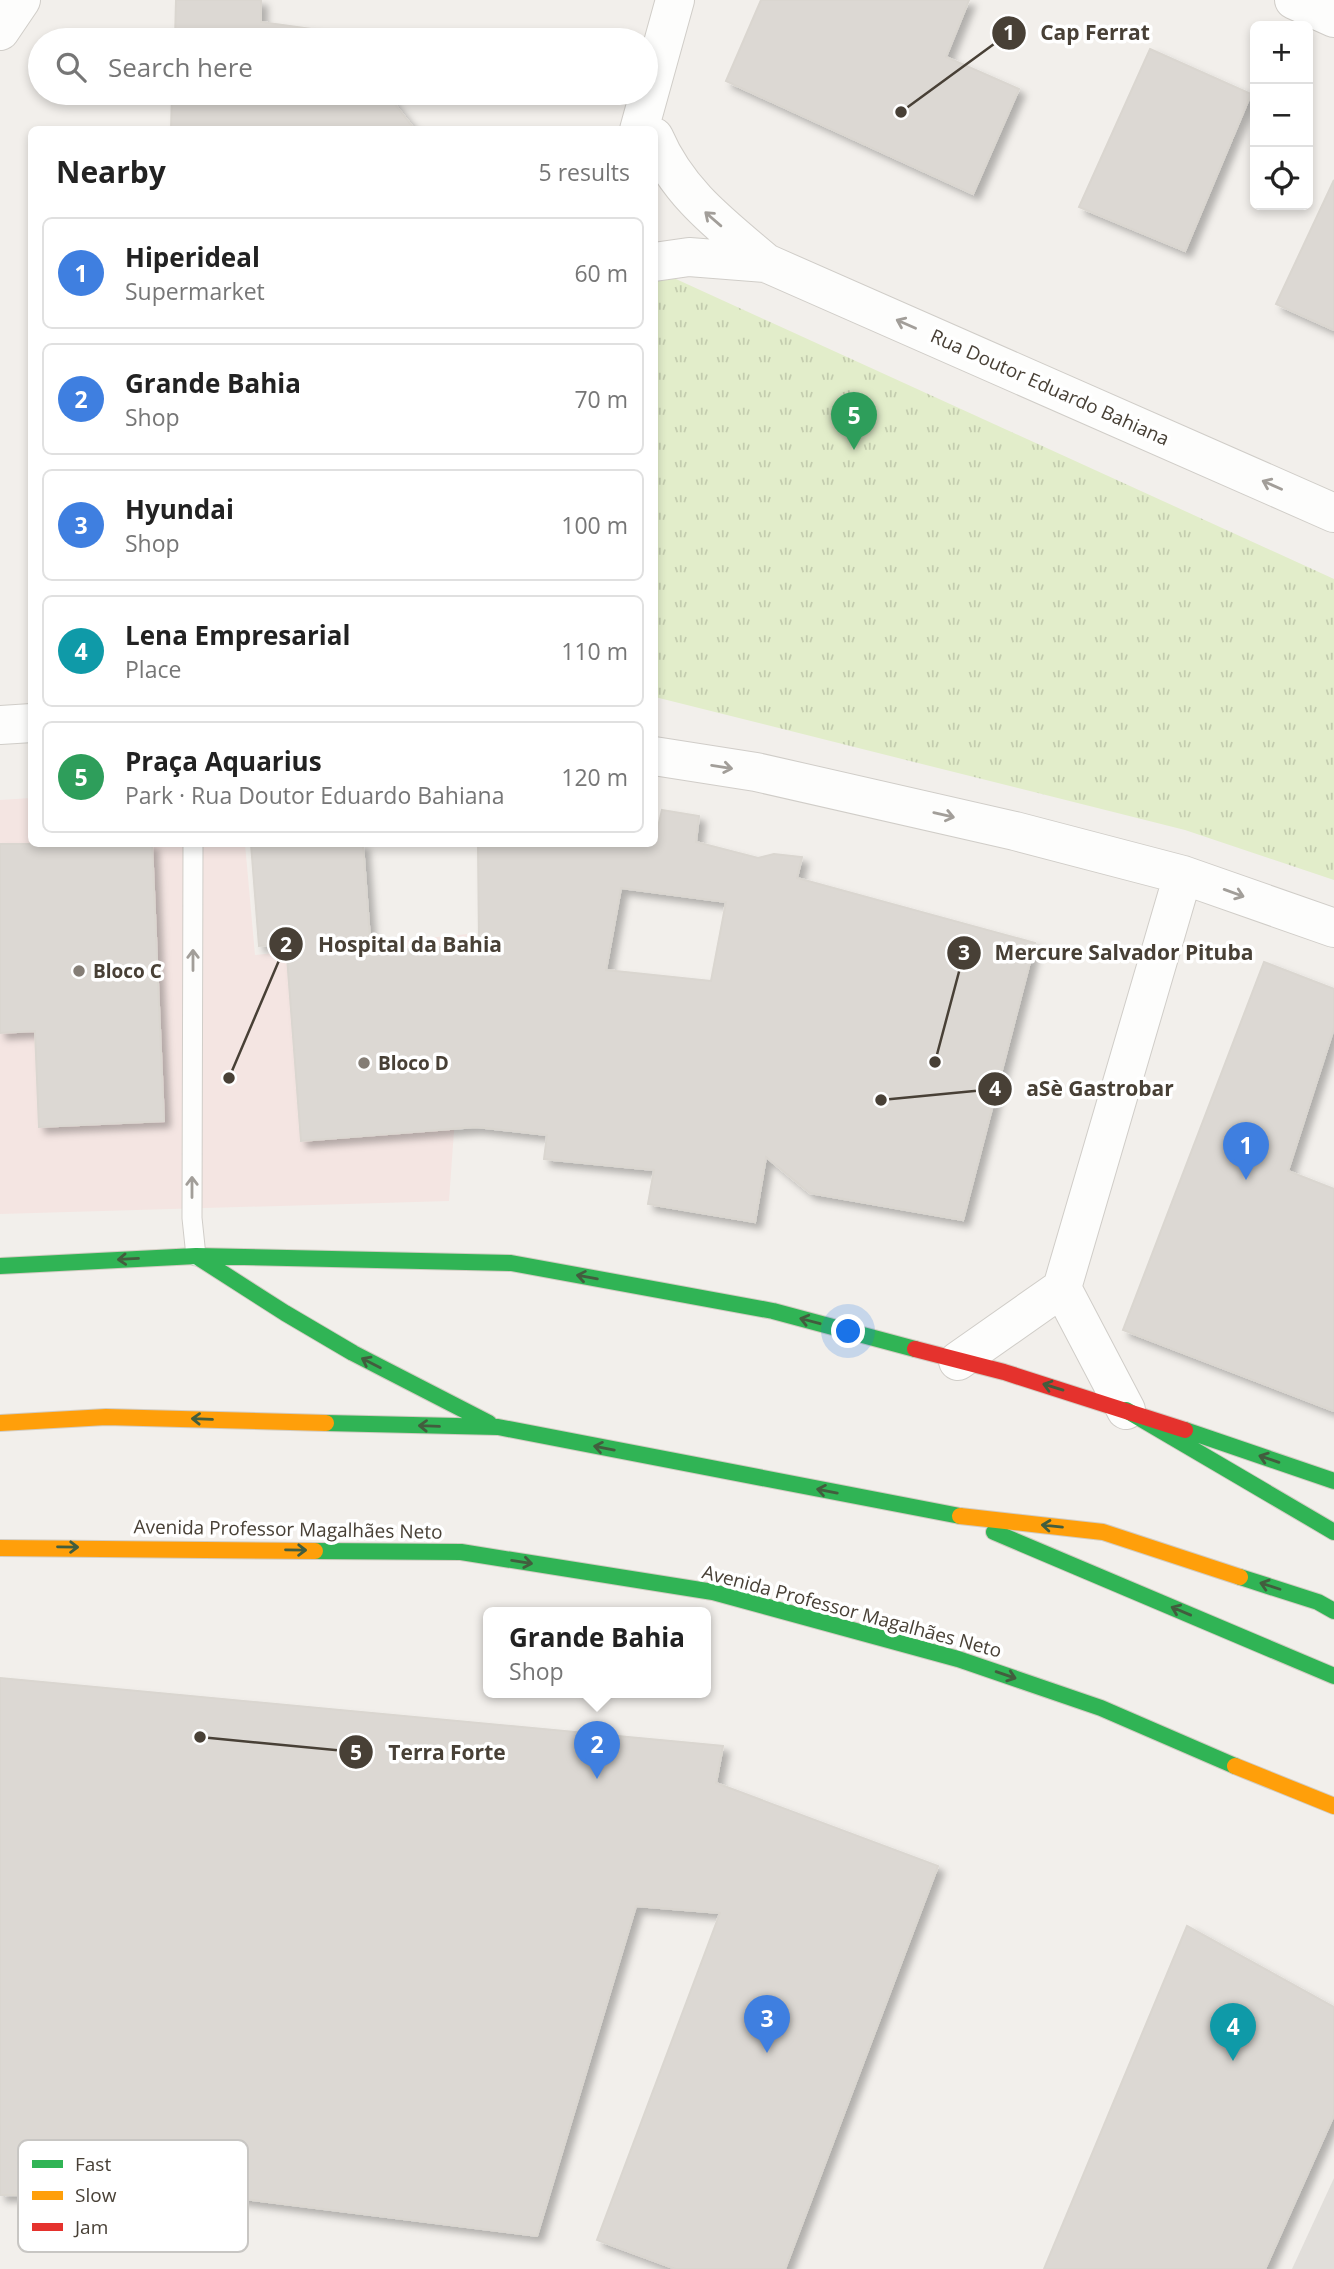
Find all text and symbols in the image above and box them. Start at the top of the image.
callout: Cap Ferrat [991,12,1164,54]
text: 1 [1003,18,1015,46]
text: Cap Ferrat [1040,18,1150,46]
map controls [1250,21,1313,210]
button: + [1250,21,1313,84]
search box [28,28,658,105]
icon: search [52,48,90,86]
text: Search here [108,49,253,85]
button: − [1250,84,1313,147]
button: locate [1250,147,1313,210]
text: Nearby [56,151,166,192]
text: 5 results [539,156,630,188]
one-way arrow [705,211,723,227]
text: Hiperideal [125,239,260,275]
text: 1 [74,257,88,289]
text: 60 m [574,257,628,289]
text: Supermarket [125,275,265,307]
one-way arrow [896,317,918,330]
street label: Rua Doutor Eduardo Bahiana [926,322,1174,452]
text: Grande Bahia [125,365,301,401]
text: 2 [74,383,88,415]
text: 70 m [574,383,628,415]
pin: 5 [831,392,877,450]
text: Shop [125,401,180,433]
one-way arrow [1261,478,1283,491]
text: Hyundai [125,491,234,527]
text: 3 [74,509,88,541]
text: 100 m [561,509,628,541]
text: Shop [125,527,180,559]
text: Lena Empresarial [125,617,350,653]
text: 4 [74,635,88,667]
text: 110 m [561,635,628,667]
text: Place [125,653,181,685]
text: Praça Aquarius [125,743,322,779]
text: 5 [74,761,88,793]
text: 120 m [561,761,628,793]
one-way arrow [710,761,733,774]
text: Park · Rua Doutor Eduardo Bahiana [125,779,504,811]
one-way arrow [932,809,955,822]
one-way arrow [1223,888,1245,900]
callout: Hospital da Bahia [269,923,516,965]
text: 2 [280,930,292,958]
text: Hospital da Bahia [318,930,502,958]
callout: Mercure Salvador Pituba [946,932,1268,974]
text: 3 [958,938,970,966]
text: Mercure Salvador Pituba [995,938,1253,966]
one-way arrow [186,949,200,972]
place label: Bloco C [93,958,162,984]
marker: Bloco C [71,963,87,979]
place label: Bloco D [378,1050,449,1076]
marker: Bloco D [356,1055,372,1071]
callout: aSè Gastrobar [978,1068,1188,1110]
text: 4 [989,1074,1001,1102]
text: aSè Gastrobar [1026,1074,1174,1102]
pin: 1 [1223,1122,1269,1180]
one-way arrow [185,1176,199,1199]
one-way arrow [116,1253,139,1266]
one-way arrow [576,1269,599,1283]
one-way arrow [800,1314,822,1327]
your location [831,1314,865,1348]
one-way arrow [362,1355,382,1369]
one-way arrow [1043,1380,1065,1393]
one-way arrow [191,1413,214,1426]
one-way arrow [418,1419,441,1432]
one-way arrow [593,1441,616,1454]
one-way arrow [1259,1452,1281,1464]
one-way arrow [816,1484,839,1497]
street label: Avenida Professor Magalhães Neto [133,1513,443,1545]
one-way arrow [1041,1520,1064,1533]
one-way arrow [56,1541,79,1554]
one-way arrow [284,1543,307,1557]
one-way arrow [511,1556,533,1569]
street label: Avenida Professor Magalhães Neto [699,1558,1005,1664]
one-way arrow [1260,1579,1282,1592]
one-way arrow [1171,1603,1192,1616]
popup [483,1607,711,1698]
text: Grande Bahia [509,1619,685,1655]
text: Shop [509,1655,564,1687]
one-way arrow [994,1670,1016,1682]
pin: 2 [574,1721,620,1779]
callout: Terra Forte [339,1731,519,1773]
text: 5 [350,1738,362,1766]
text: Terra Forte [388,1738,506,1766]
pin: 3 [744,1995,790,2053]
pin: 4 [1210,2003,1256,2061]
legend [18,2140,248,2252]
text: Fast [75,2151,111,2177]
text: Slow [75,2182,117,2208]
text: Jam [73,2214,108,2240]

